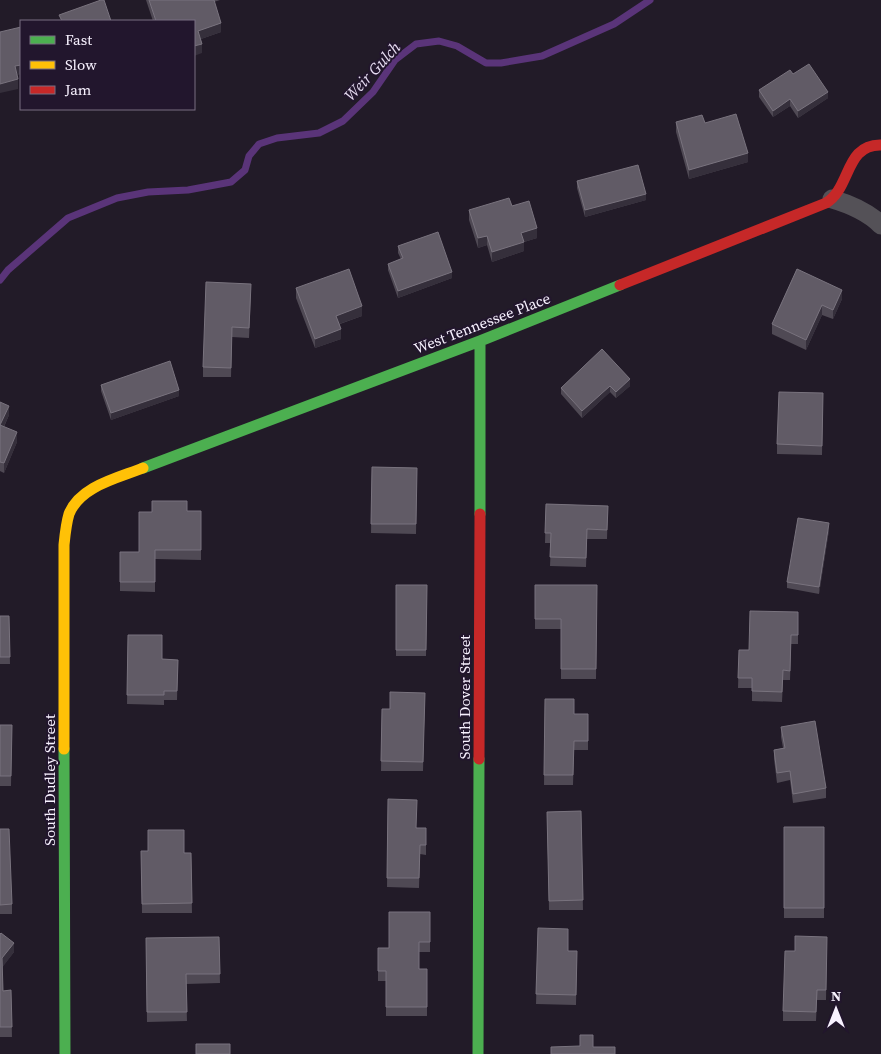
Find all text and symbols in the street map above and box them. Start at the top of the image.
legend [20,20,195,110]
text: Fast [65,29,92,50]
water label: Weir Gulch [339,36,405,105]
text: Slow [65,54,97,75]
text: Jam [64,79,92,100]
street label: West Tennessee Place [411,287,554,359]
street label: South Dover Street [454,635,475,759]
street label: South Dudley Street [39,714,60,846]
north arrow [811,984,861,1034]
text: N [831,986,841,1006]

